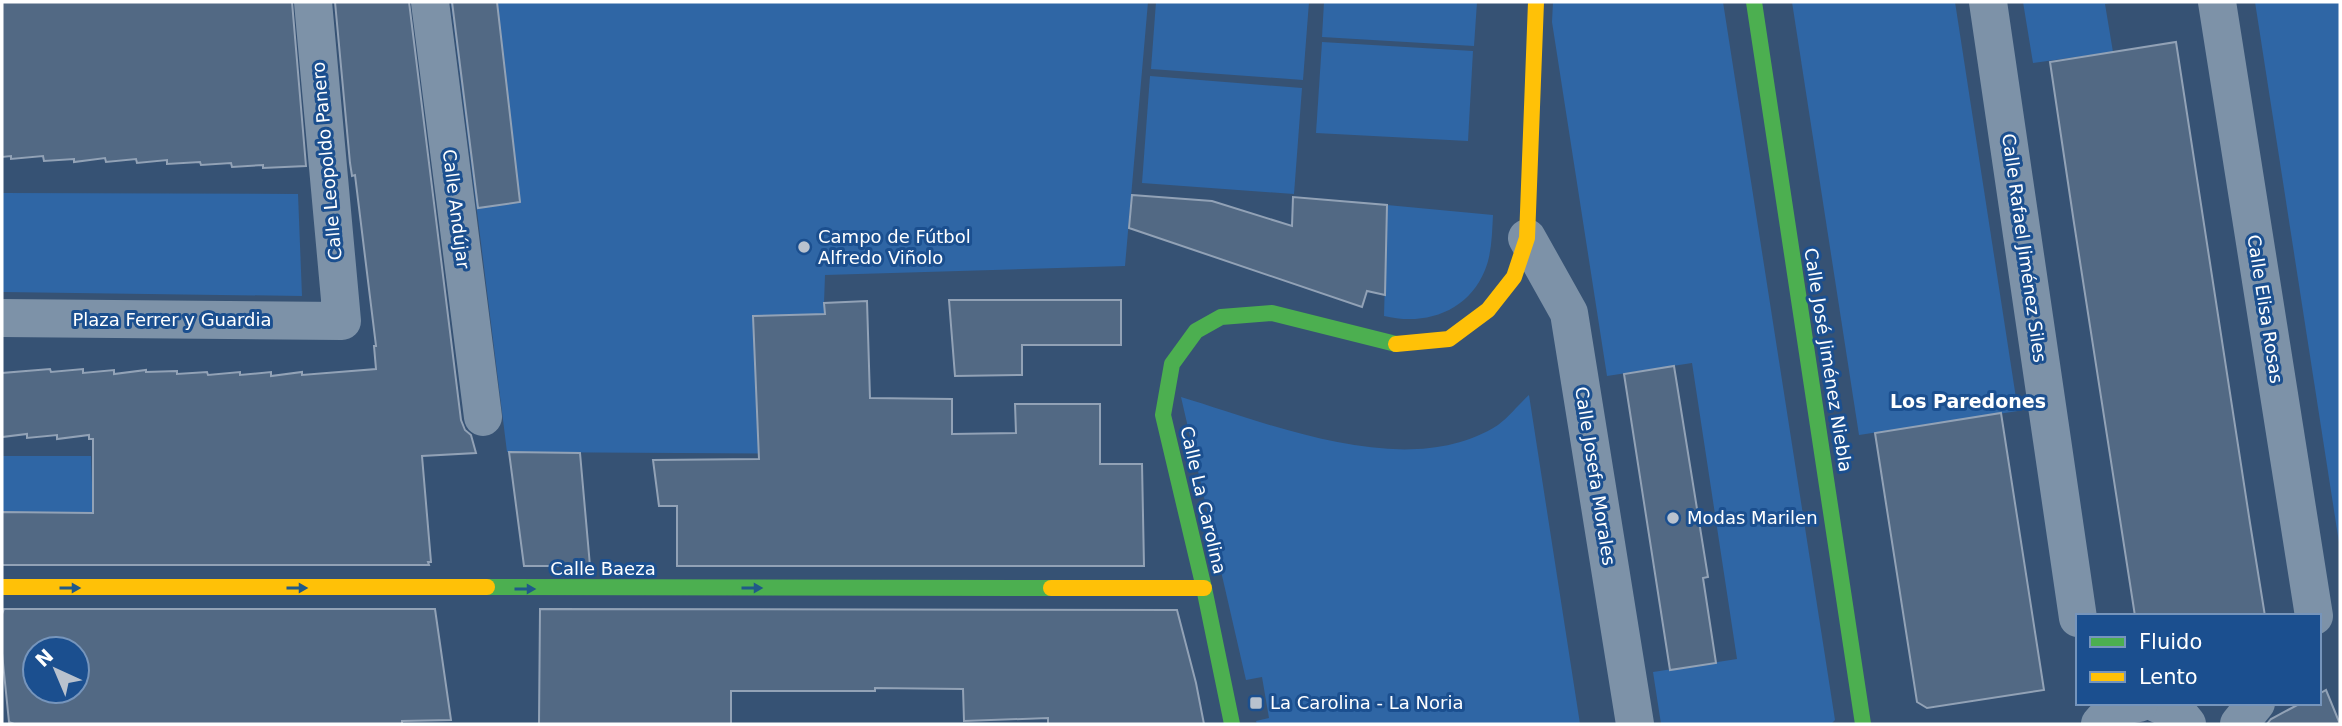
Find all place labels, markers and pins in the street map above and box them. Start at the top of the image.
place label: Campo de Fútbol Alfredo Viñolo [818,226,971,268]
marker: Campo de Fútbol Alfredo Viñolo [796,239,812,255]
place label: Modas Marilen [1687,507,1818,528]
marker: Modas Marilen [1665,510,1681,526]
place label: La Carolina - La Noria [1270,692,1463,713]
marker: La Carolina - La Noria [1248,695,1264,711]

